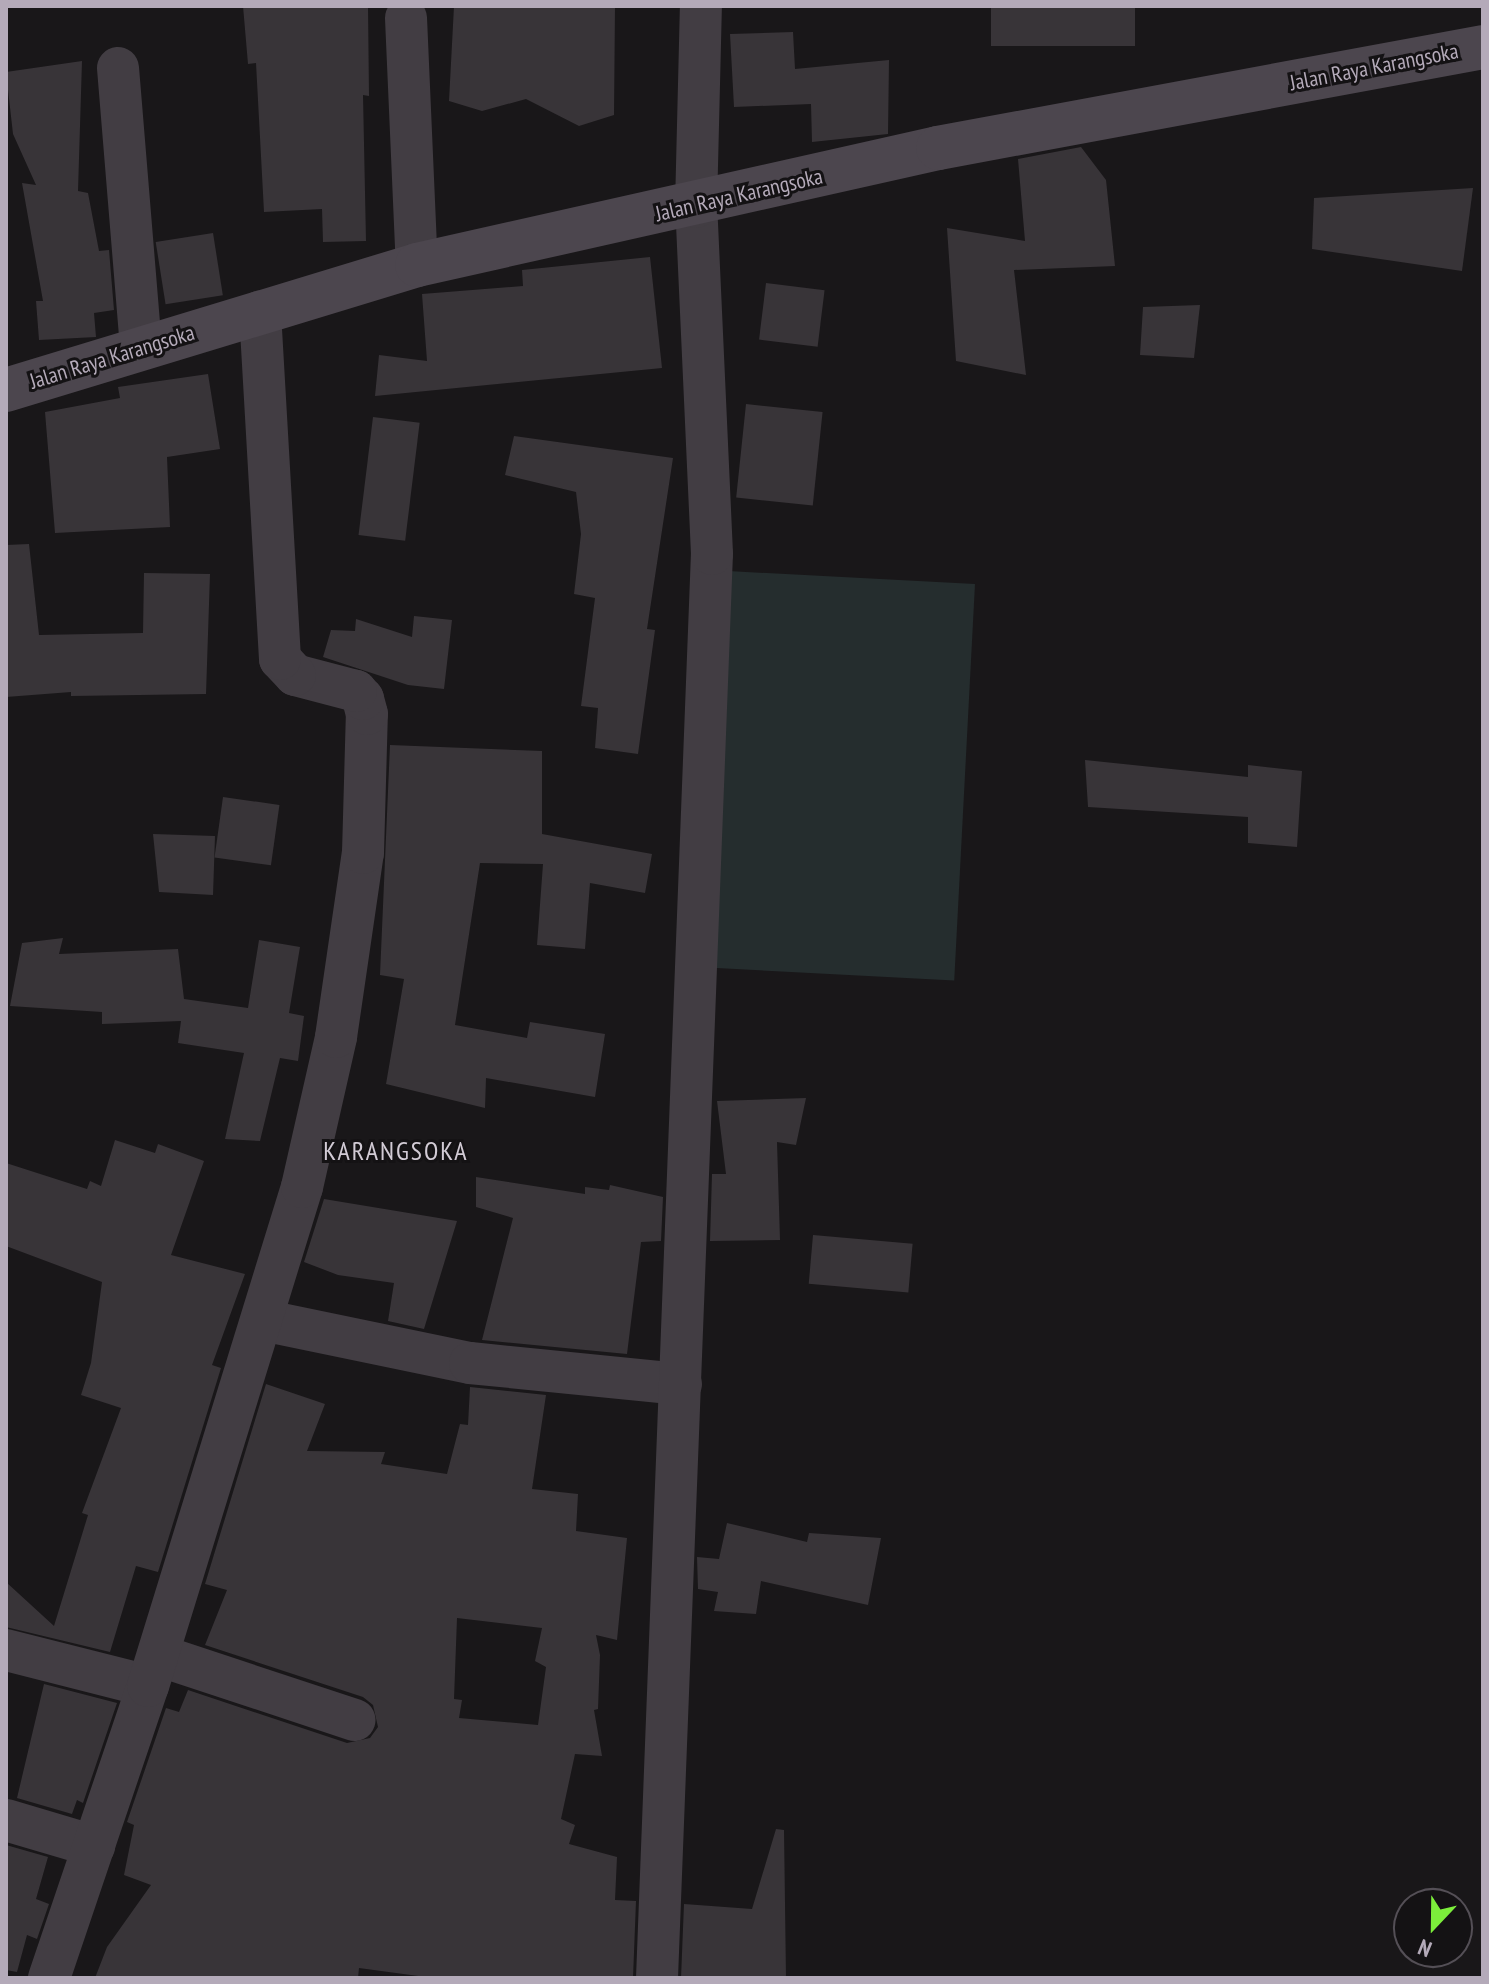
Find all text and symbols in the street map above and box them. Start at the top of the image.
street label: Jalan Raya Karangsoka [1288,38,1460,96]
street label: Jalan Raya Karangsoka [653,163,825,227]
street label: Jalan Raya Karangsoka [26,319,198,395]
district label: KARANGSOKA [323,1135,469,1167]
north arrow [1393,1888,1473,1968]
text: N [1414,1933,1436,1964]

